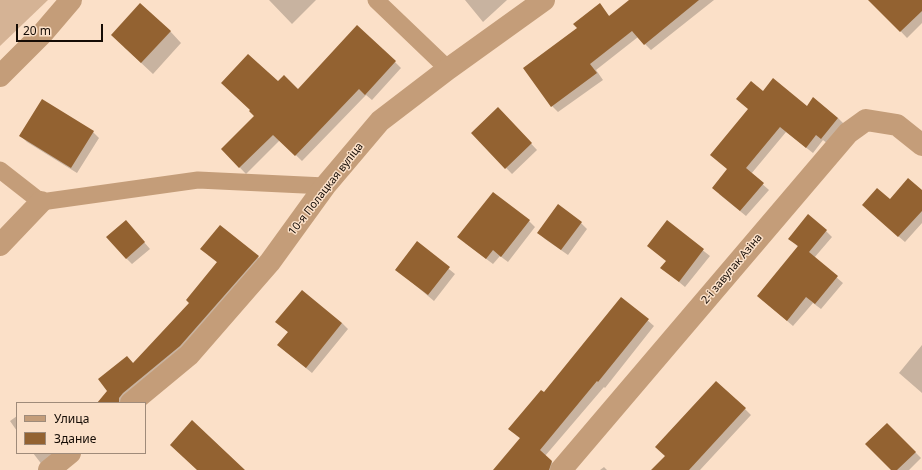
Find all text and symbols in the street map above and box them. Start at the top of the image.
scale bar [18,16,105,42]
text: 20 m [23,22,51,39]
street label: 10-я Полацкая вуліца [286,140,366,238]
street label: 2-і завулак Азіна [699,231,765,307]
legend [16,402,146,454]
text: Улица [54,410,89,427]
text: Здание [54,430,96,447]

